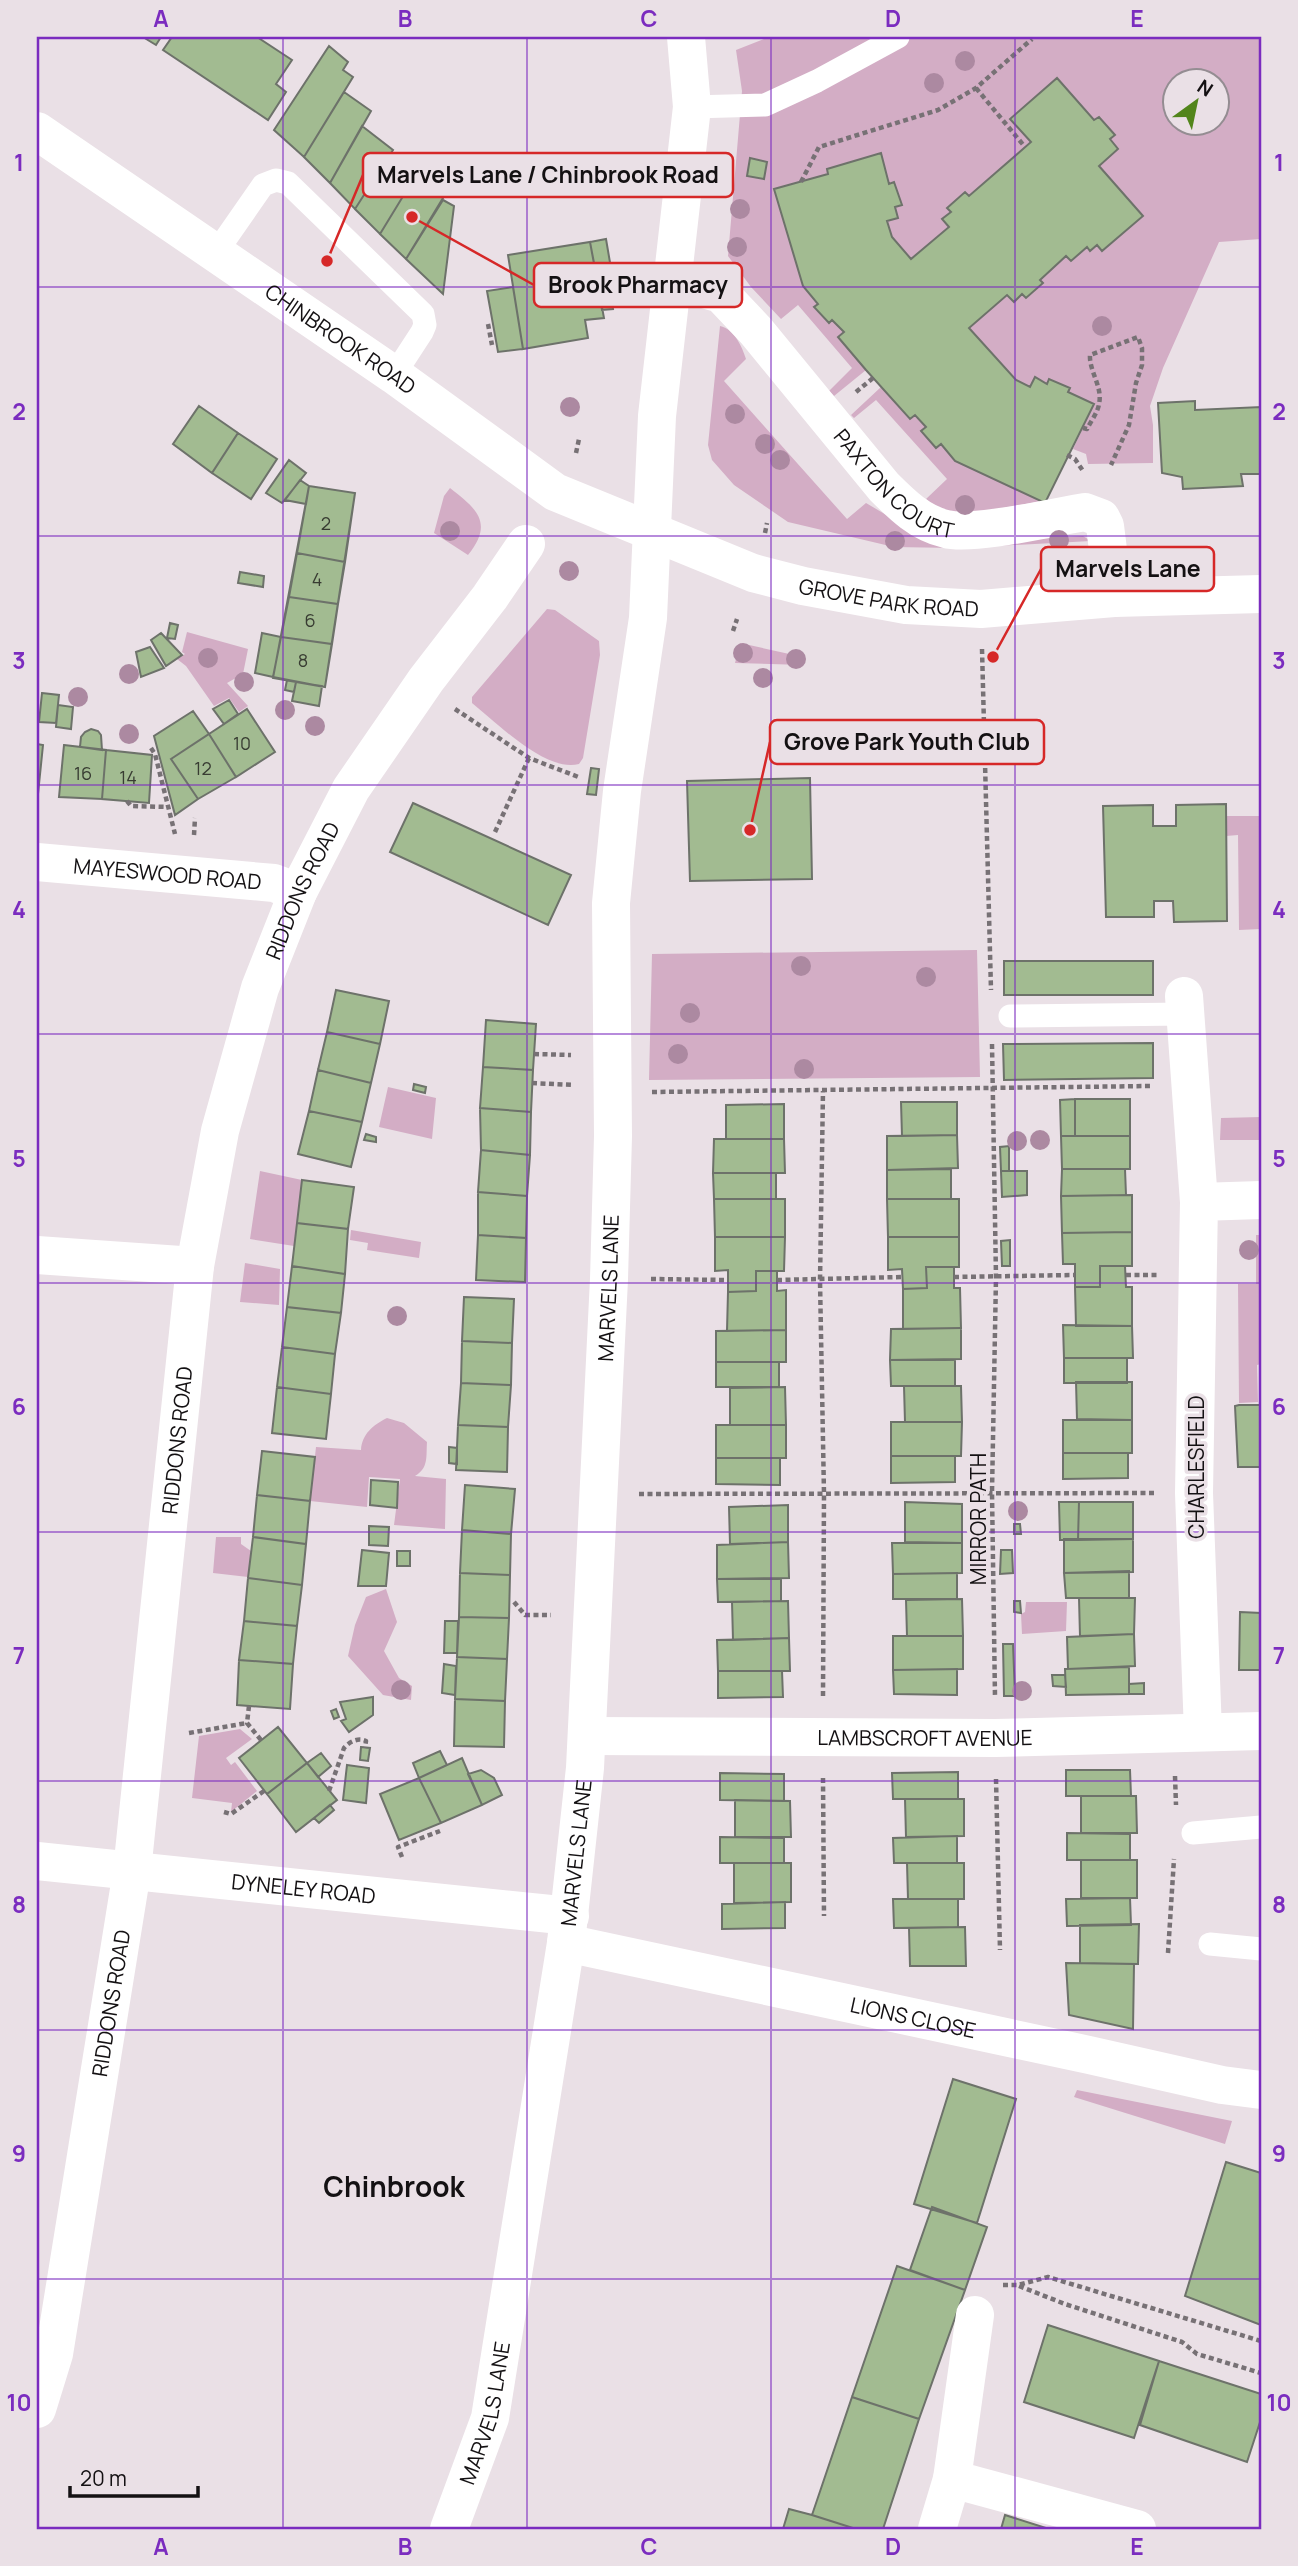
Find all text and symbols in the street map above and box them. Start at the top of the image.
text: A [153,2,169,34]
text: B [398,2,412,34]
text: C [641,2,658,34]
text: D [885,2,901,34]
text: E [1130,2,1144,34]
north arrow [1162,66,1232,136]
text: N [1192,73,1218,102]
text: 1 [14,146,24,178]
text: 1 [1274,146,1284,178]
callout: Marvels Lane / Chinbrook Road [363,153,733,197]
text: Marvels Lane / Chinbrook Road [377,158,719,190]
callout: Brook Pharmacy [534,263,742,307]
text: Brook Pharmacy [548,268,728,300]
street label: CHINBROOK ROAD [260,277,422,400]
text: 2 [12,395,26,427]
text: 2 [1272,395,1286,427]
street label: PAXTON COURT [828,423,957,544]
house number: 2 [321,511,331,535]
callout: Marvels Lane [1041,547,1214,591]
text: Marvels Lane [1055,552,1201,584]
house number: 4 [312,567,322,591]
street label: GROVE PARK ROAD [797,572,980,623]
house number: 6 [304,608,316,632]
text: 3 [12,644,26,676]
text: 3 [1272,644,1286,676]
house number: 8 [298,648,308,672]
callout: Grove Park Youth Club [770,720,1044,764]
text: Grove Park Youth Club [784,725,1030,757]
house number: 10 [233,731,251,755]
house number: 12 [194,756,212,780]
house number: 16 [74,761,92,785]
house number: 14 [119,765,137,789]
street label: RIDDONS ROAD [259,817,346,964]
street label: MAYESWOOD ROAD [72,851,263,896]
text: 4 [12,893,26,925]
text: 4 [1272,893,1286,925]
text: 5 [12,1142,26,1174]
text: 5 [1272,1142,1286,1174]
street label: MARVELS LANE [591,1214,625,1362]
street label: RIDDONS ROAD [155,1365,198,1515]
text: 6 [12,1390,26,1422]
text: 6 [1272,1390,1286,1422]
street label: CHARLESFIELD [1182,1395,1210,1539]
street label: MIRROR PATH [964,1453,992,1585]
text: 7 [13,1639,25,1671]
text: 7 [1273,1639,1285,1671]
street label: LAMBSCROFT AVENUE [817,1723,1033,1752]
street label: MARVELS LANE [554,1778,598,1928]
street label: DYNELEY ROAD [230,1867,377,1910]
text: 8 [12,1888,26,1920]
text: 8 [1272,1888,1286,1920]
street label: RIDDONS ROAD [85,1928,136,2079]
street label: LIONS CLOSE [848,1990,979,2044]
text: 9 [12,2137,26,2169]
text: 9 [1272,2137,1286,2169]
district label: Chinbrook [323,2167,466,2205]
street label: MARVELS LANE [453,2339,516,2488]
text: 10 [6,2386,32,2418]
text: 10 [1266,2386,1292,2418]
scale bar [70,2454,198,2498]
text: 20 m [80,2464,127,2492]
text: A [153,2530,169,2562]
text: B [398,2530,412,2562]
text: C [641,2530,658,2562]
text: D [885,2530,901,2562]
text: E [1130,2530,1144,2562]

